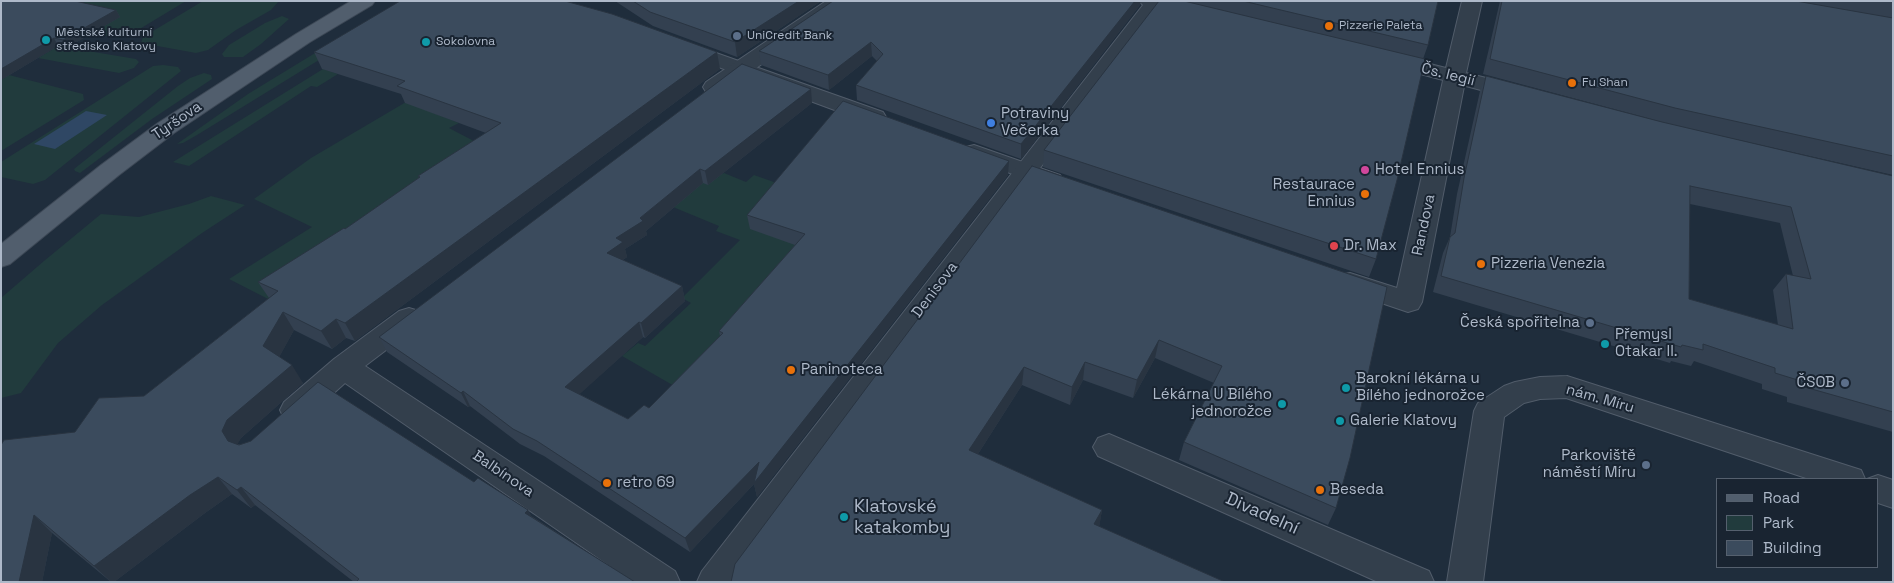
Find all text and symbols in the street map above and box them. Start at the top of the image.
place label: Pizzerie Paleta [1339,19,1422,33]
marker: Pizzerie Paleta [1323,20,1335,32]
place label: Městské kulturní středisko Klatovy [56,26,156,54]
place label: UniCredit Bank [747,29,832,43]
marker: UniCredit Bank [731,30,743,42]
marker: Městské kulturní středisko Klatovy [40,34,52,46]
place label: Sokolovna [436,35,495,49]
marker: Sokolovna [420,36,432,48]
street label: Čs. legií [1419,60,1477,90]
place label: Fu Shan [1582,76,1628,90]
marker: Fu Shan [1566,77,1578,89]
street label: Tyršova [149,98,205,144]
place label: Potraviny Večerka [1001,105,1069,140]
marker: Potraviny Večerka [985,117,997,129]
place label: Hotel Ennius [1375,161,1464,179]
marker: Hotel Ennius [1359,164,1371,176]
place label: Restaurace Ennius [1273,176,1355,211]
marker: Restaurace Ennius [1359,188,1371,200]
street label: Randova [1409,193,1439,257]
place label: Dr. Max [1344,237,1397,255]
marker: Dr. Max [1328,240,1340,252]
place label: Pizzeria Venezia [1491,255,1605,273]
marker: Pizzeria Venezia [1475,258,1487,270]
street label: Denisova [908,259,962,321]
place label: Česká spořitelna [1460,314,1580,332]
marker: Česká spořitelna [1584,317,1596,329]
place label: Přemysl Otakar II. [1615,326,1678,361]
marker: Přemysl Otakar II. [1599,338,1611,350]
place label: Paninoteca [801,361,883,379]
marker: Paninoteca [785,364,797,376]
place label: Barokní lékárna u Bílého jednorožce [1356,370,1485,405]
place label: ČSOB [1797,374,1835,392]
marker: ČSOB [1839,377,1851,389]
street label: nám. Míru [1564,381,1636,417]
marker: Barokní lékárna u Bílého jednorožce [1340,382,1352,394]
place label: Lékárna U Bílého jednorožce [1153,386,1272,421]
marker: Lékárna U Bílého jednorožce [1276,398,1288,410]
place label: Galerie Klatovy [1350,412,1457,430]
marker: Galerie Klatovy [1334,415,1346,427]
street label: Balbínova [469,447,537,501]
place label: Parkoviště náměstí Míru [1543,447,1636,482]
marker: Parkoviště náměstí Míru [1640,459,1652,471]
place label: retro 69 [617,474,675,492]
marker: retro 69 [601,477,613,489]
legend [1716,478,1879,568]
place label: Beseda [1330,481,1384,499]
marker: Beseda [1314,484,1326,496]
street label: Divadelní [1222,488,1302,540]
text: Road [1763,488,1800,507]
place label: Klatovské katakomby [854,496,950,538]
marker: Klatovské katakomby [838,511,850,523]
text: Park [1763,513,1794,532]
text: Building [1763,538,1822,557]

